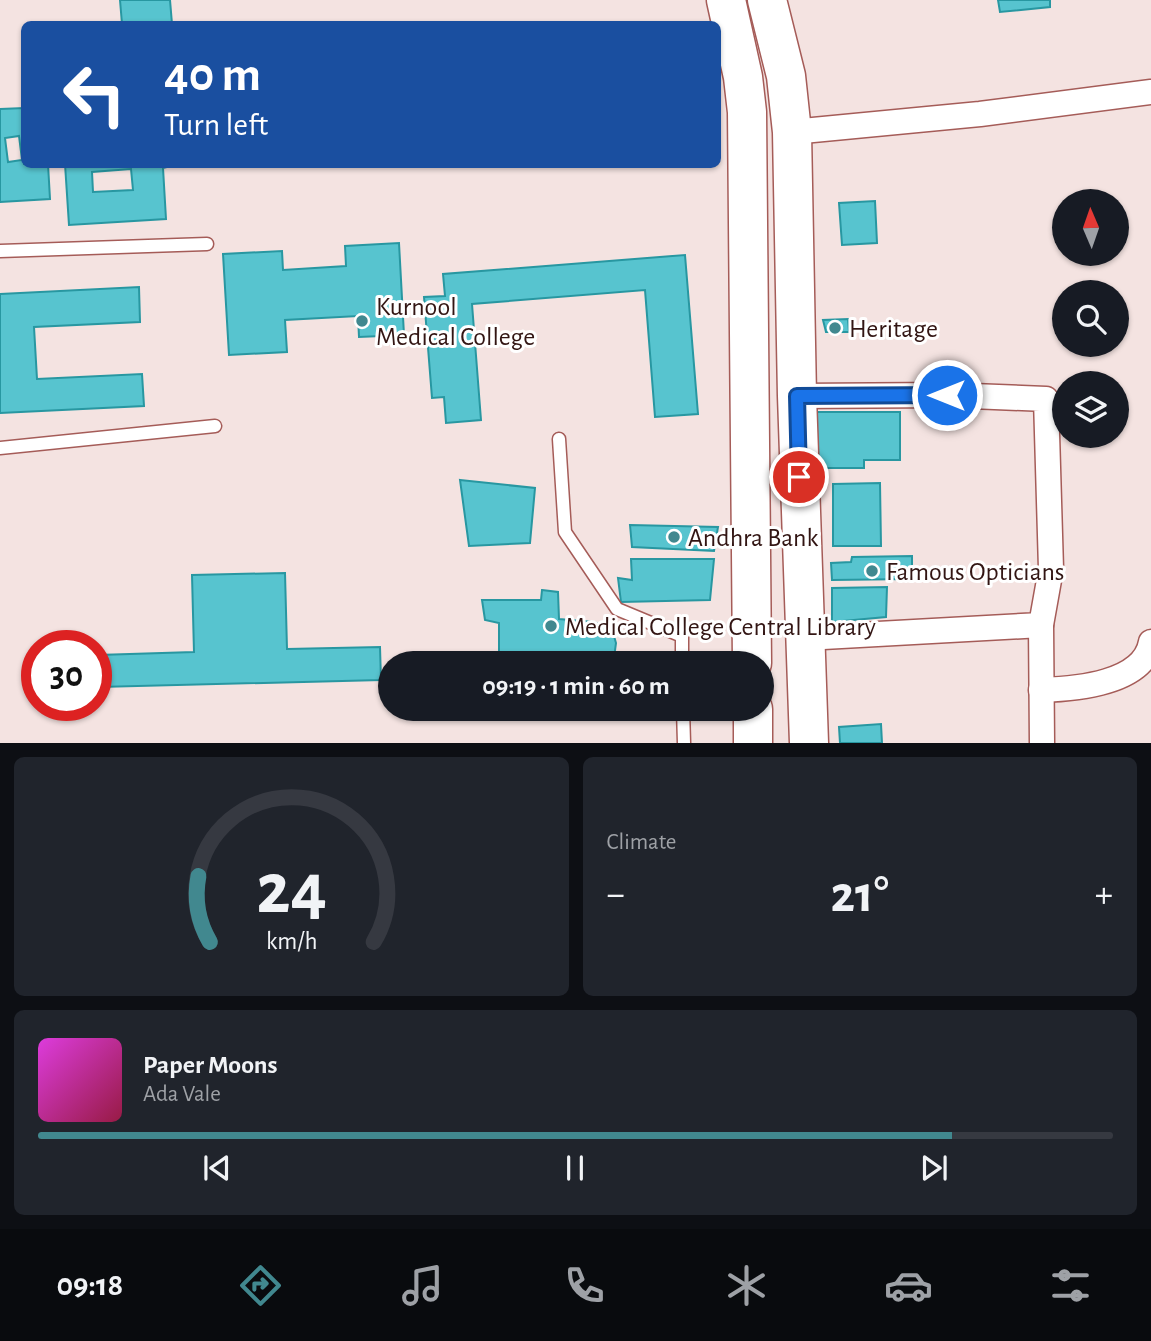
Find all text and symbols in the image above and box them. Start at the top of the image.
icon: left [49,49,140,140]
text: 40 m [164,51,261,100]
text: Turn left [164,109,268,141]
north arrow [1052,189,1129,266]
map controls [1052,189,1129,448]
button: search [1052,280,1129,357]
place label: Kurnool Medical College [376,294,535,350]
marker: Kurnool Medical College [354,313,370,329]
place label: Heritage [849,316,938,342]
marker: Heritage [827,320,843,336]
position arrow [910,358,984,432]
button: layers [1052,371,1129,448]
pin [769,447,829,507]
icon: arrive [780,458,818,496]
place label: Andhra Bank [688,525,818,551]
marker: Andhra Bank [666,529,682,545]
place label: Famous Opticians [886,559,1064,585]
marker: Famous Opticians [864,563,880,579]
place label: Medical College Central Library [565,614,876,640]
marker: Medical College Central Library [543,618,559,634]
speed limit sign: 30 [21,630,112,721]
text: 09:19 · 1 min · 60 m [482,673,670,699]
text: Climate [607,831,676,854]
text: 24 [256,855,327,928]
text: 21° [831,869,889,921]
text: − [607,876,625,914]
text: + [1095,876,1113,914]
text: km/h [265,929,317,954]
text: Paper Moons [143,1052,278,1078]
text: Ada Vale [143,1083,221,1106]
icon: previous [198,1149,236,1187]
icon: pause [556,1149,594,1187]
icon: next [915,1149,953,1187]
icon: directions [236,1261,285,1310]
icon: music [398,1261,447,1310]
icon: phone [560,1261,609,1310]
icon: climate [722,1261,771,1310]
icon: car [884,1261,933,1310]
icon: filters [1046,1261,1095,1310]
text: 09:18 [56,1269,123,1301]

